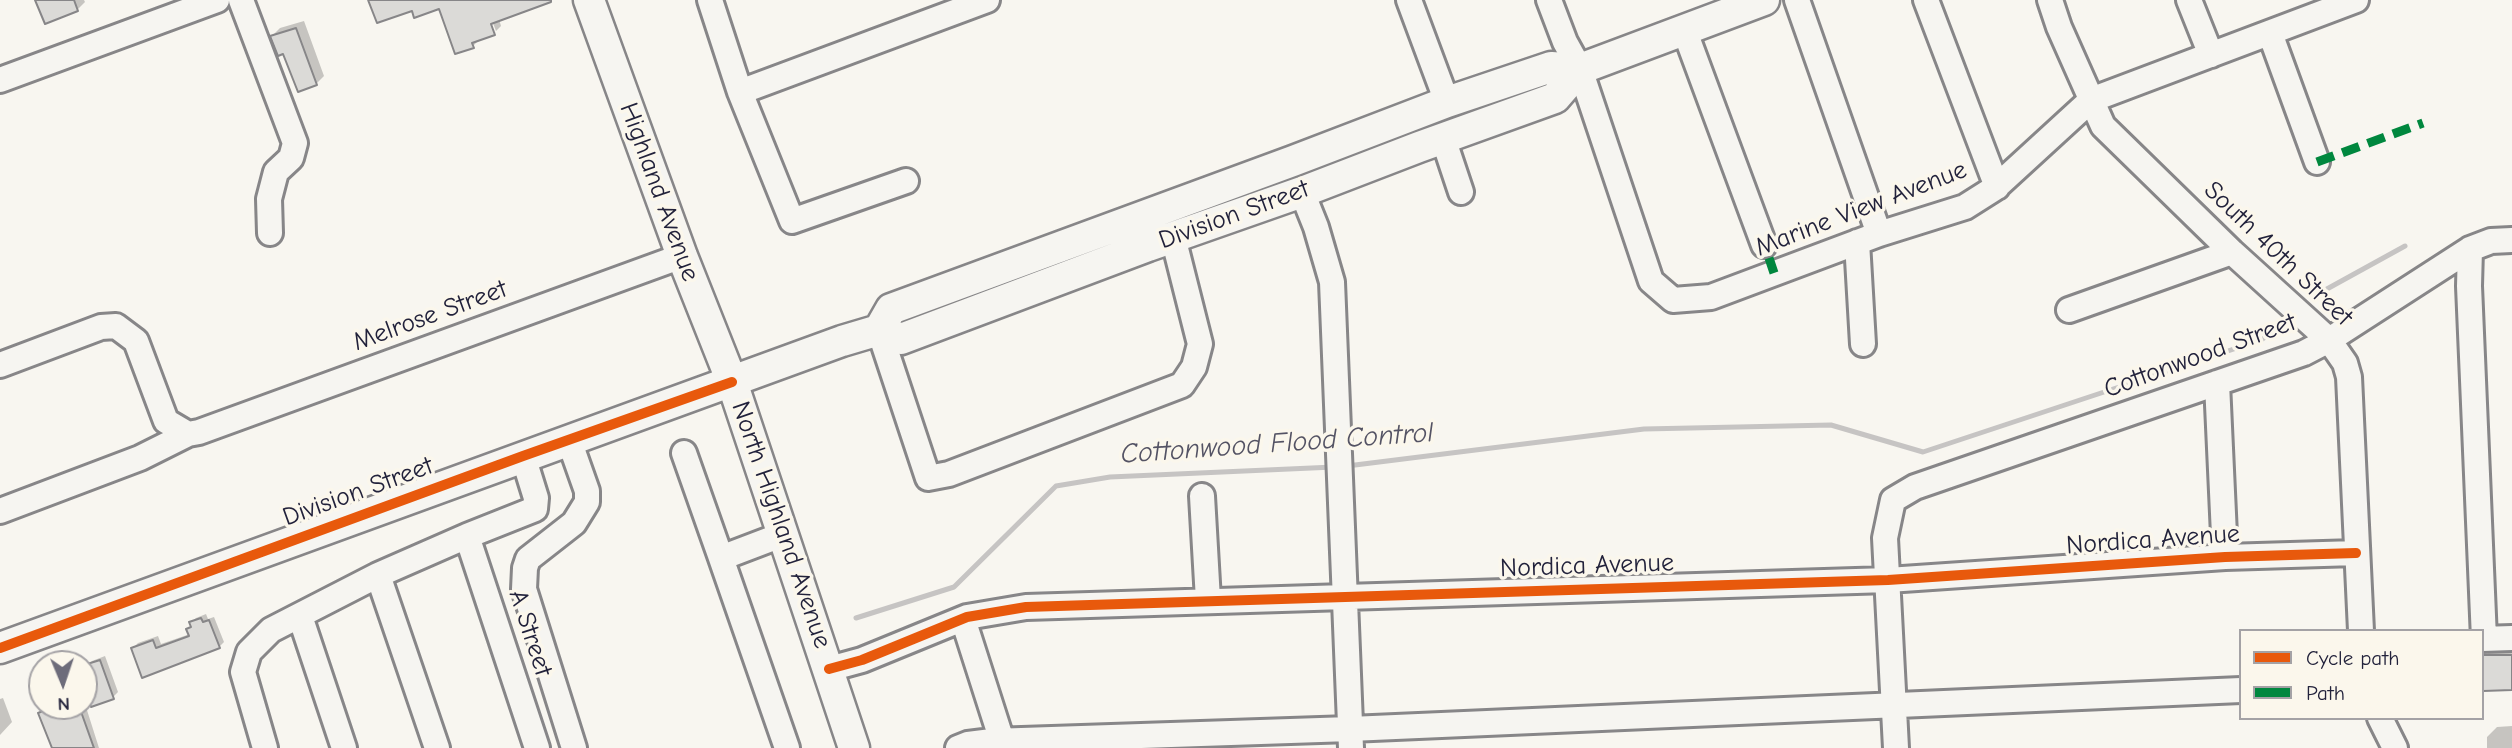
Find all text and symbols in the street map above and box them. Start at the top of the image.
street label: Highland Avenue [612,99,706,285]
street label: Marine View Avenue [1751,154,1971,264]
street label: Division Street [1155,173,1313,257]
street label: South 40th Street [2197,175,2359,333]
street label: Melrose Street [349,274,511,358]
street label: Cottonwood Street [2100,307,2300,405]
street label: North Highland Avenue [724,398,838,652]
water label: Cottonwood Flood Control [1120,416,1434,472]
street label: Division Street [279,450,437,534]
street label: Nordica Avenue [2065,518,2241,562]
street label: Nordica Avenue [1500,547,1674,585]
street label: A Street [501,586,559,680]
legend [2239,629,2484,720]
text: Cycle path [2306,646,2399,670]
north arrow [28,650,98,720]
text: Path [2306,681,2345,705]
text: N [57,693,70,715]

